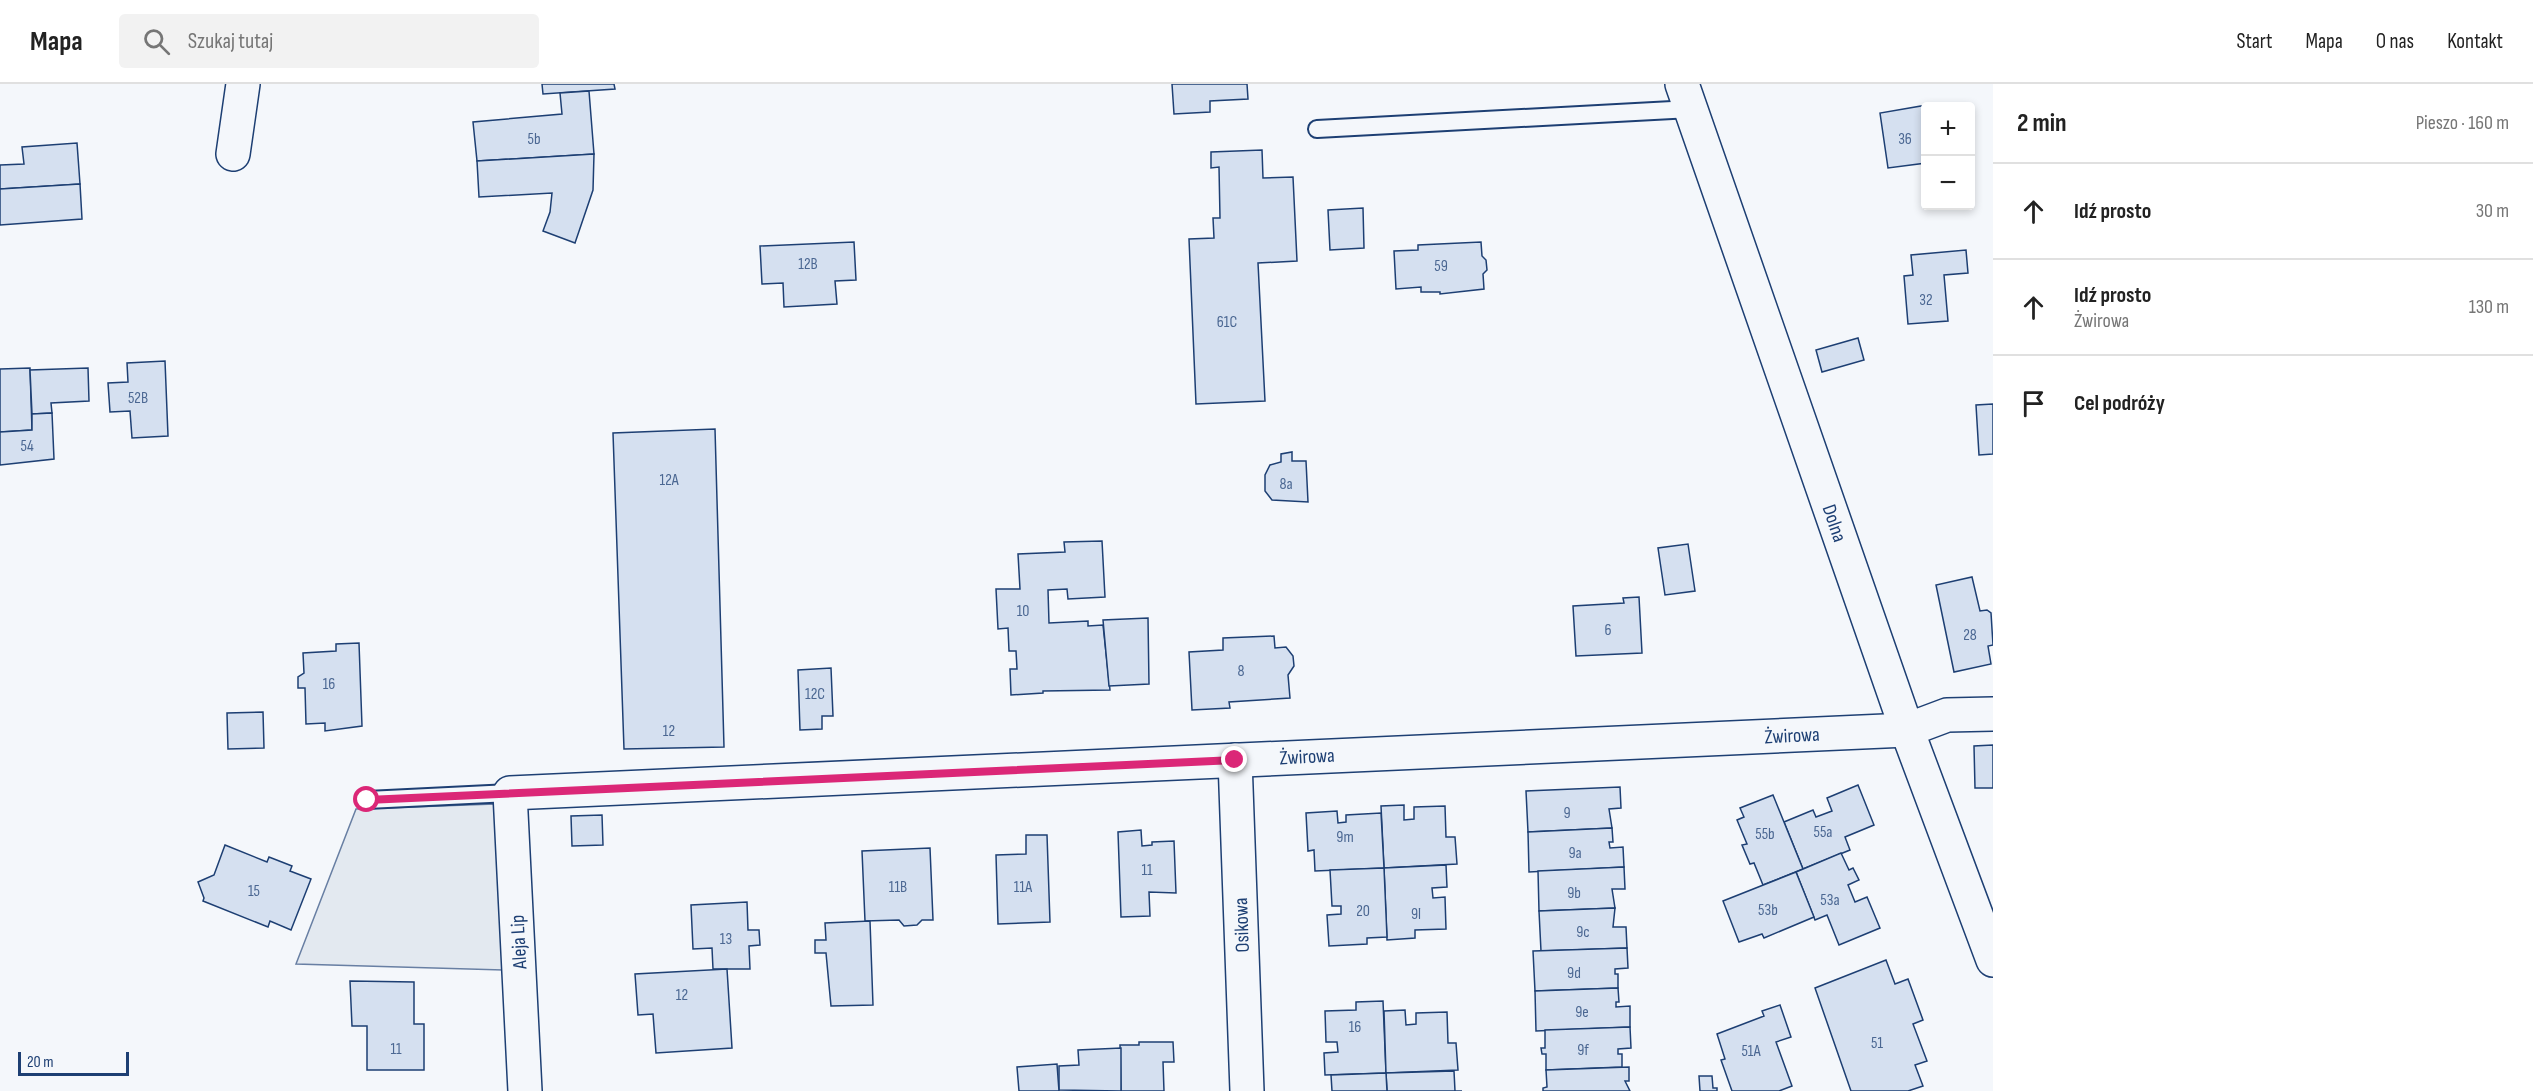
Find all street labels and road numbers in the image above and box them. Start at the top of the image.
street label: Dolna [1817,501,1852,545]
street label: Żwirowa [1764,723,1820,749]
street label: Żwirowa [1279,744,1335,770]
street label: Osikowa [1229,897,1255,953]
street label: Aleja Lip [506,914,532,971]

